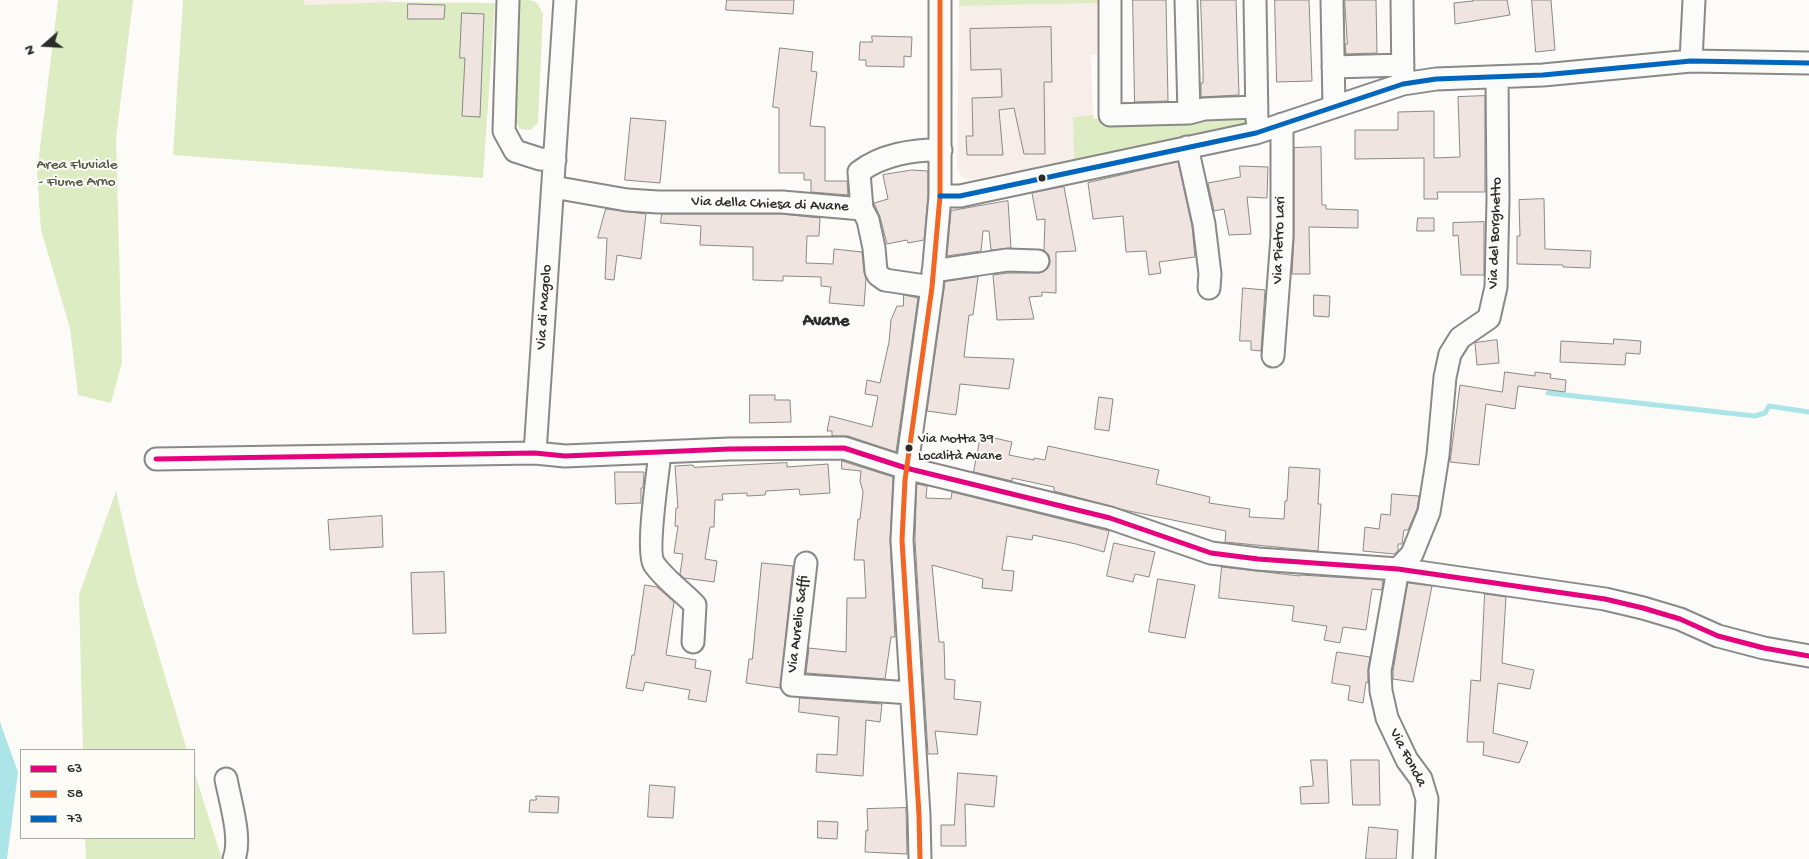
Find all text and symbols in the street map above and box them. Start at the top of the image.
north arrow [20,20,70,70]
text: N [21,43,40,57]
park label: Area Fluviale - Fiume Arno [36,157,118,192]
unlabelled marker [1037,173,1047,183]
street label: Via del Borghetto [1485,177,1507,289]
street label: Via della Chiesa di Avane [691,193,849,217]
street label: Via Pietro Lari [1269,196,1291,284]
street label: Via di Magolo [533,264,557,350]
district label: Avane [803,311,849,333]
place label: Via Motta 39 Località Avane [918,432,1002,464]
marker: Via Motta 39 Località Avane [904,443,914,453]
street label: Via Aurelio Saffi [784,574,814,674]
street label: Via Fonda [1384,726,1430,790]
legend [20,749,195,839]
text: 63 [67,760,82,778]
text: 58 [67,785,83,803]
text: 73 [67,810,83,828]

